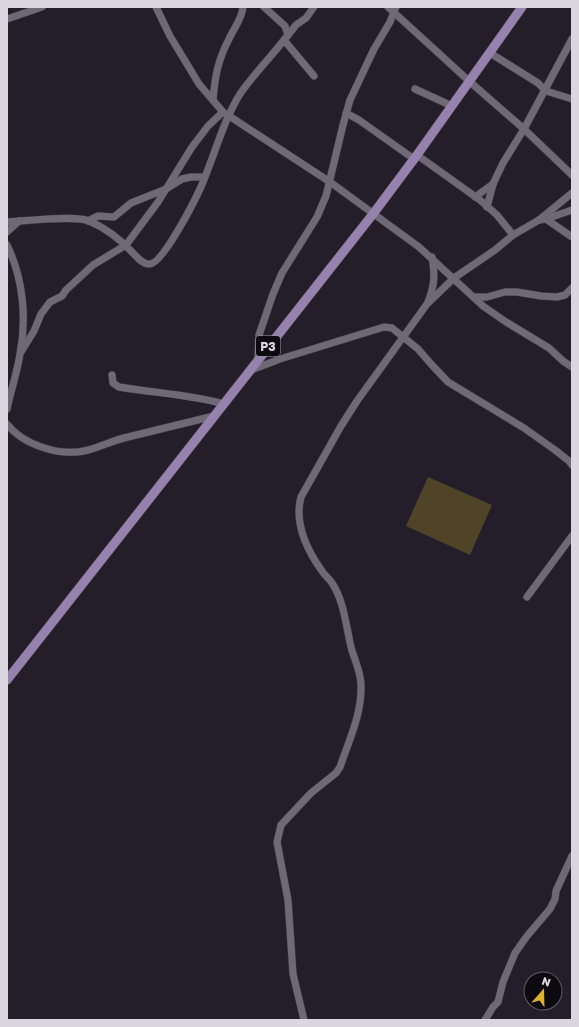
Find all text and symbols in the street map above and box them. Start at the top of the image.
road number: P3 [256,336,280,356]
north arrow [523,971,563,1011]
text: N [540,974,553,989]

